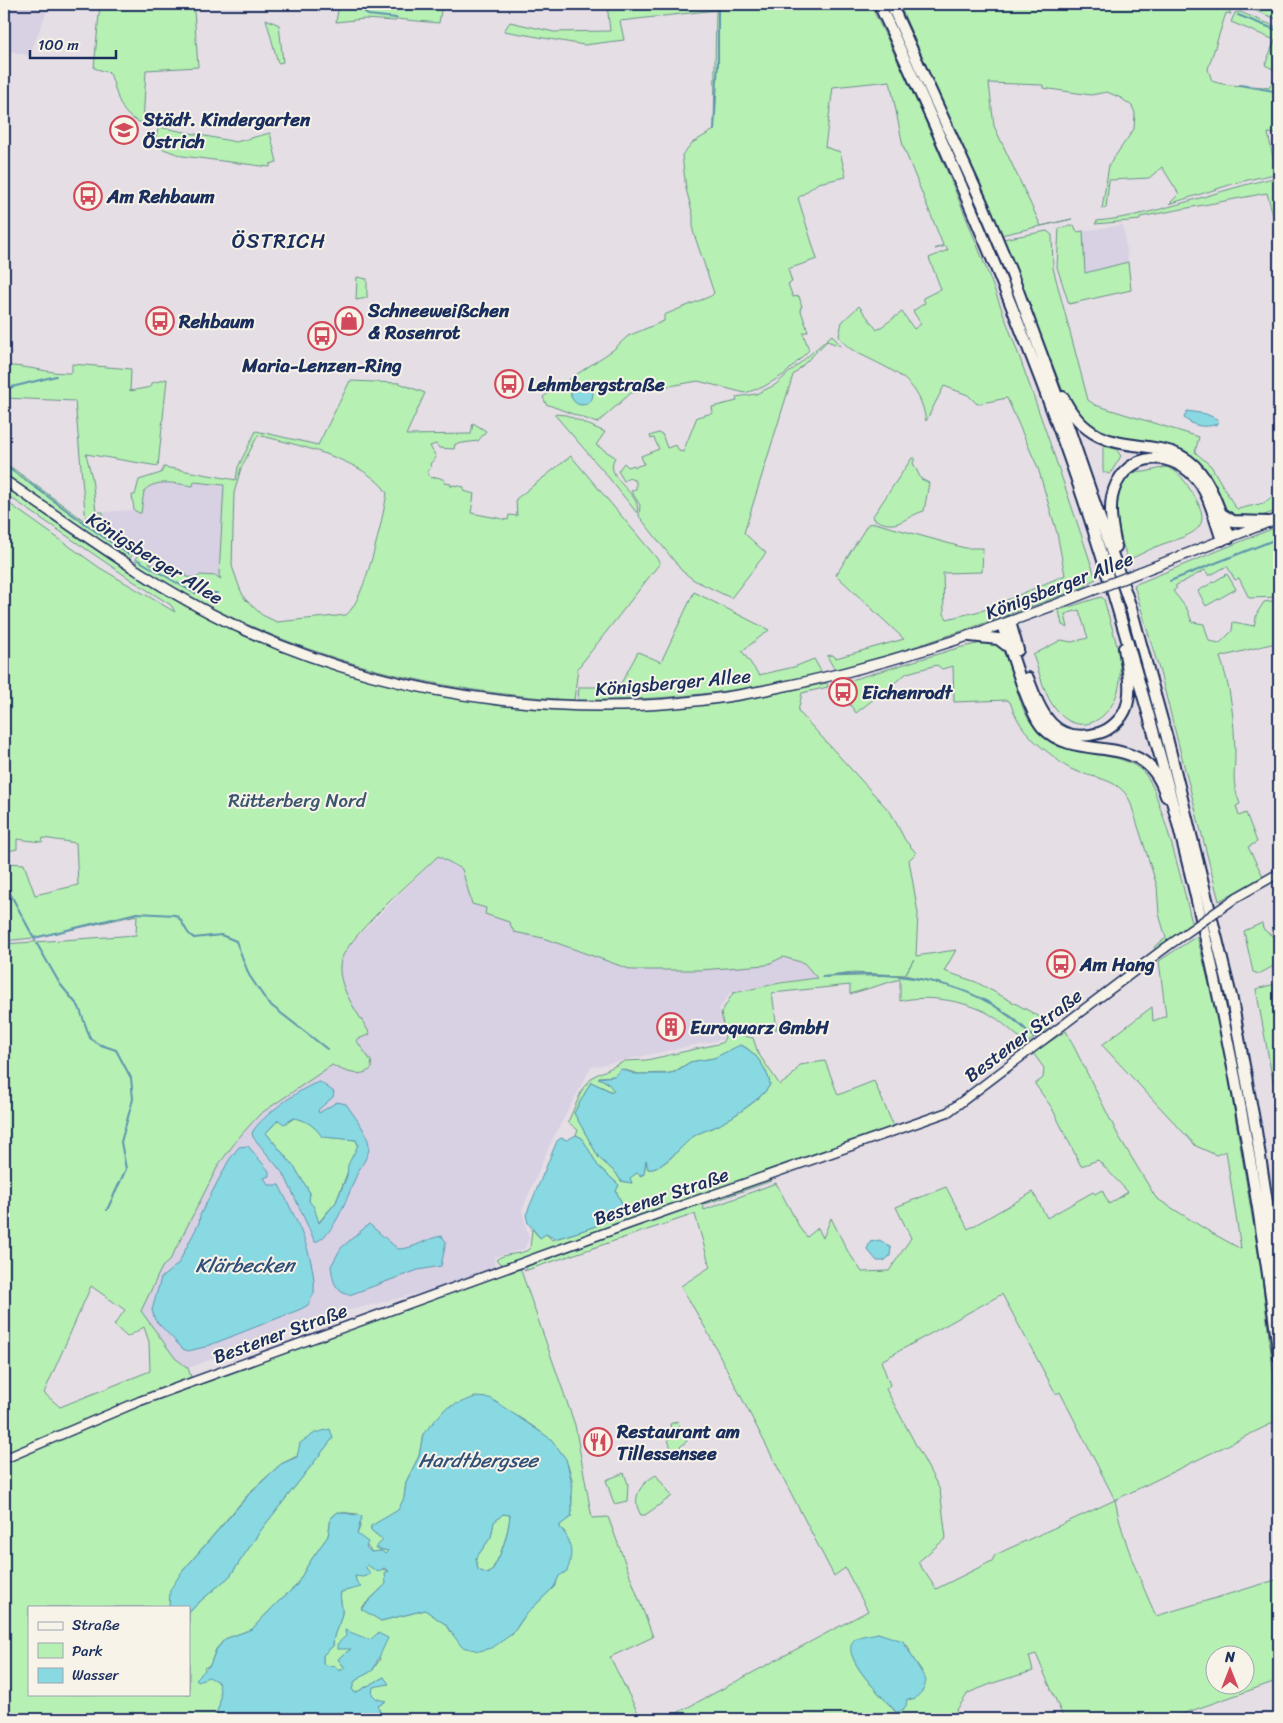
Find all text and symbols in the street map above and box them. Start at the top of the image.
scale bar [30,28,116,60]
text: 100 m [38,32,79,58]
place label: Städt. Kindergarten Östrich [142,103,311,158]
school or university icon: Städt. Kindergarten Östrich [109,115,139,145]
place label: Am Rehbaum [106,180,215,213]
bus stop icon: Am Rehbaum [73,181,103,211]
district label: ÖSTRICH [232,222,326,260]
place label: Schneeweißchen & Rosenrot [367,294,510,349]
place label: Rehbaum [178,305,255,338]
bus stop icon: Rehbaum [145,306,175,336]
shop icon: Schneeweißchen & Rosenrot [334,306,364,336]
bus stop icon: Maria-Lenzen-Ring [307,321,337,351]
place label: Maria-Lenzen-Ring [241,349,402,382]
place label: Lehmbergstraße [528,368,665,401]
bus stop icon: Lehmbergstraße [494,369,524,399]
street label: Königsberger Allee [80,503,230,614]
street label: Königsberger Allee [980,542,1138,629]
street label: Königsberger Allee [594,659,753,706]
place label: Eichenrodt [862,676,954,709]
bus stop icon: Eichenrodt [828,677,858,707]
park label: Rütterberg Nord [228,784,368,817]
place label: Am Hang [1079,948,1155,981]
bus stop icon: Am Hang [1046,949,1076,979]
street label: Bestener Straße [957,980,1090,1091]
place label: Euroquarz GmbH [690,1011,829,1044]
building icon: Euroquarz GmbH [656,1012,686,1042]
street label: Bestener Straße [589,1158,734,1235]
water label: Klärbecken [196,1248,297,1283]
street label: Bestener Straße [208,1294,352,1373]
place label: Restaurant am Tillessensee [616,1415,740,1470]
restaurant icon: Restaurant am Tillessensee [583,1427,613,1457]
water label: Hardtbergsee [418,1443,540,1478]
legend [28,1606,190,1696]
text: Straße [72,1612,120,1638]
text: Park [72,1638,103,1664]
text: N [1224,1645,1235,1670]
north arrow [1206,1646,1256,1696]
text: Wasser [72,1662,120,1688]

